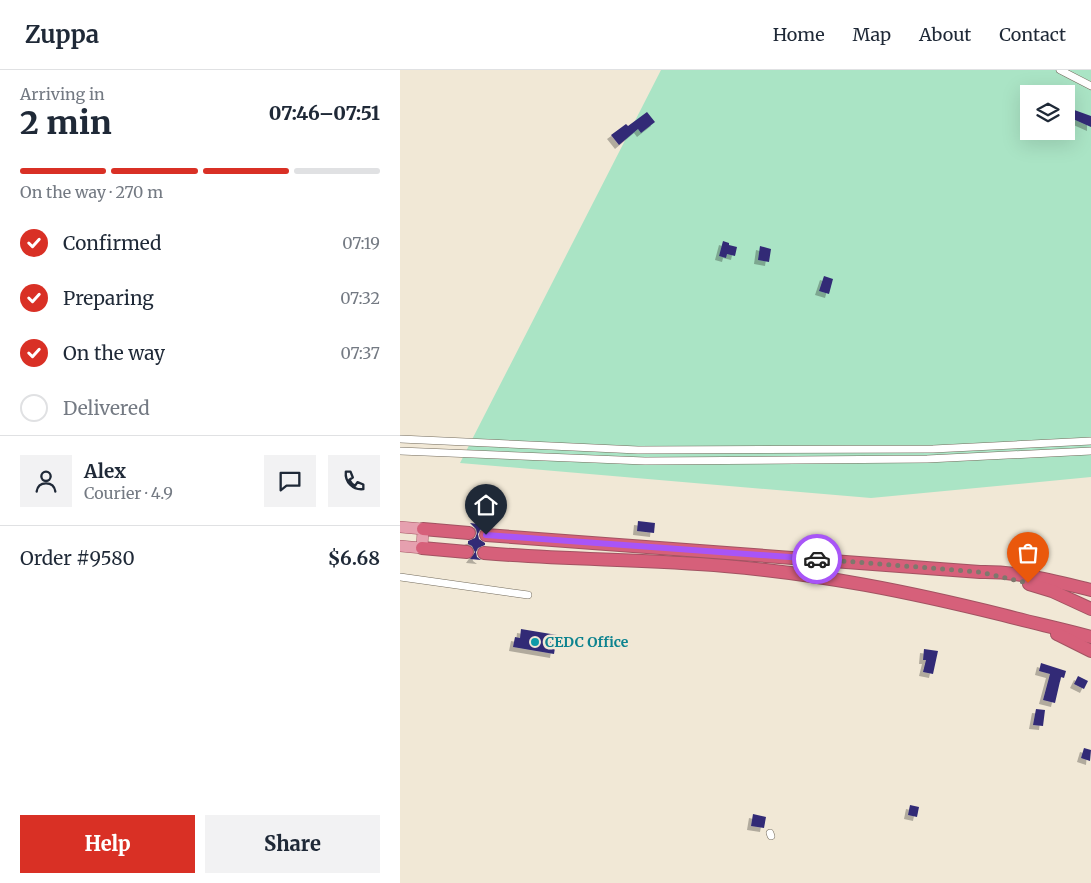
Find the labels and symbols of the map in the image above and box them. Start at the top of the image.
pin [465,484,507,535]
pin [1007,532,1049,583]
courier [792,534,842,584]
place label: CEDC Office [545,633,629,651]
marker: CEDC Office [529,636,541,648]

